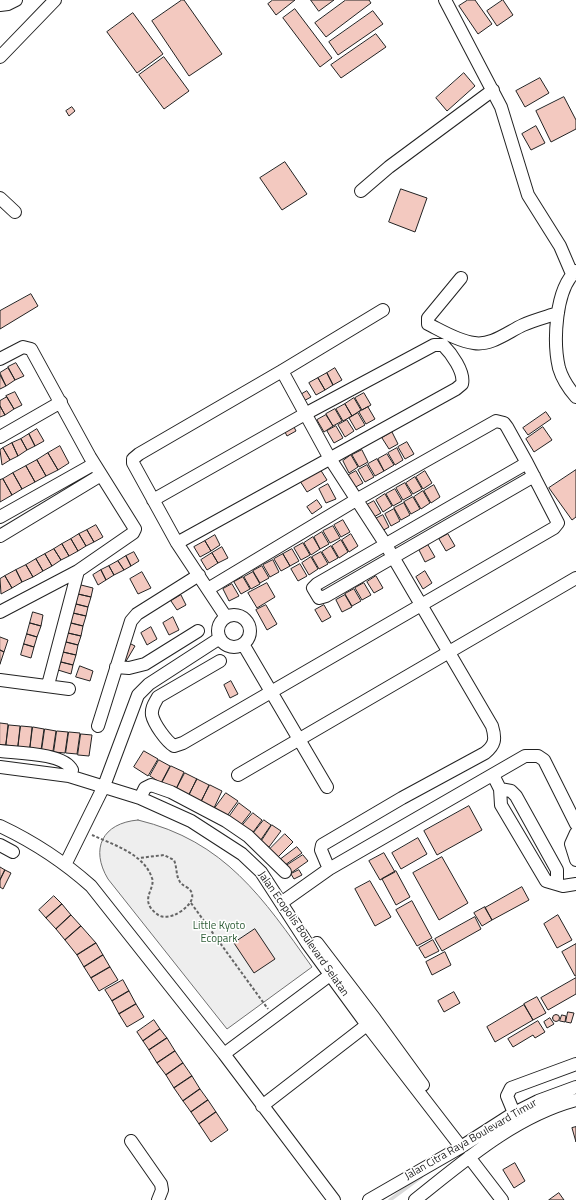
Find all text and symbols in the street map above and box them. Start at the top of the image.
street label: Jalan Ecopolis Boulevard Selatan [255,869,351,999]
park label: Little Kyoto Ecopark [193,919,245,945]
street label: Jalan Citra Raya Boulevard Timur [403,1097,539,1183]

